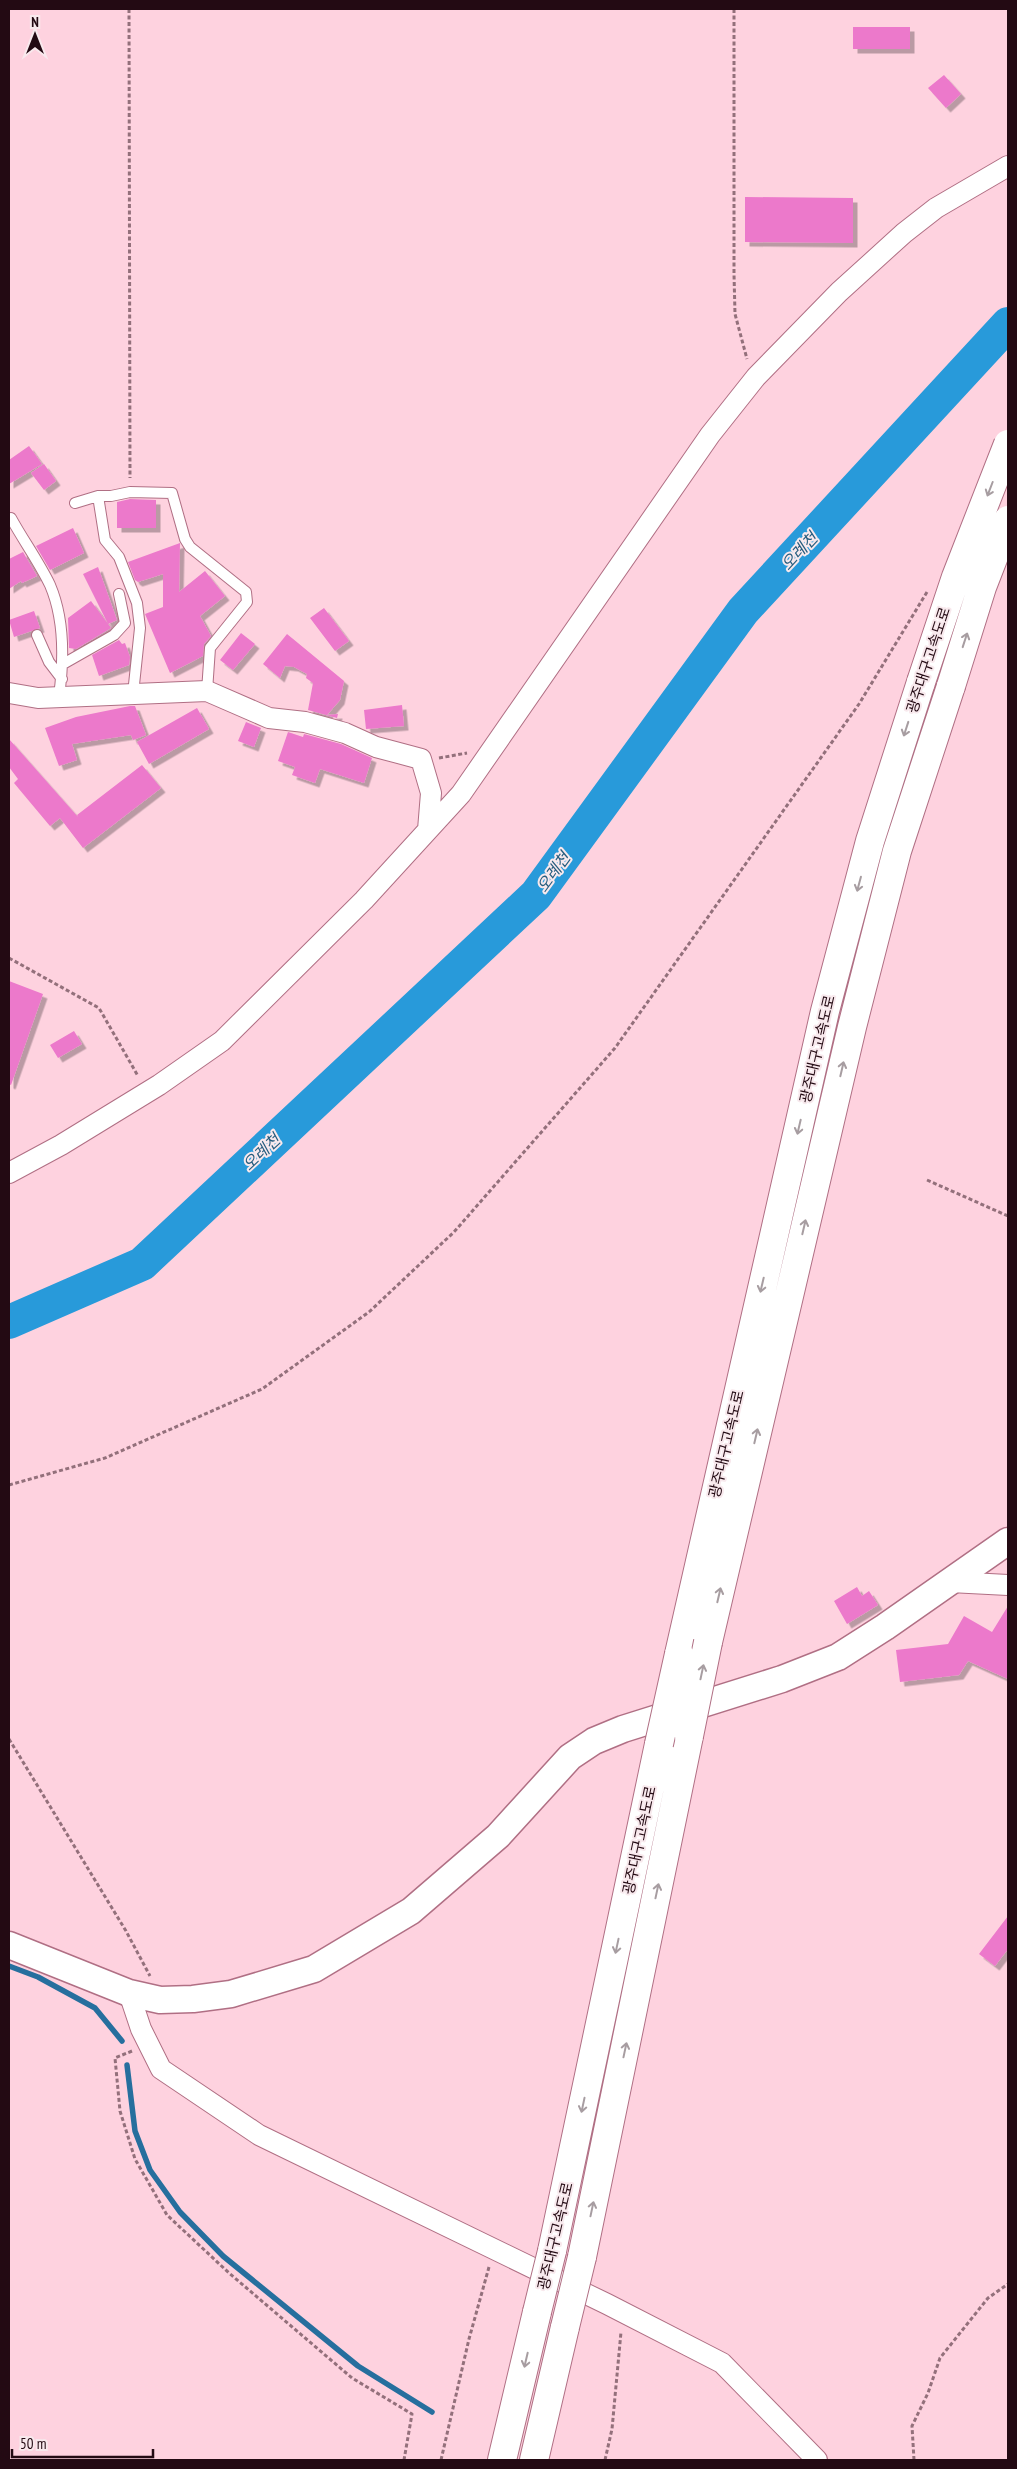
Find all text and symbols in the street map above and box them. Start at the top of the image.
north arrow [10,10,60,60]
text: N [31,13,39,31]
one-way arrow [985,481,994,497]
water label: 오례천 [777,526,823,574]
street label: 광주대구고속도로 [902,605,954,715]
one-way arrow [961,632,971,648]
one-way arrow [900,721,910,737]
water label: 오례천 [532,846,575,896]
one-way arrow [854,876,863,892]
street label: 광주대구고속도로 [795,993,839,1105]
one-way arrow [838,1061,847,1077]
one-way arrow [794,1119,803,1135]
water label: 오례천 [238,1128,286,1174]
one-way arrow [800,1220,810,1236]
one-way arrow [757,1277,766,1293]
street label: 광주대구고속도로 [704,1388,748,1500]
one-way arrow [752,1429,761,1445]
one-way arrow [715,1587,724,1603]
one-way arrow [698,1664,707,1680]
street label: 광주대구고속도로 [618,1784,660,1896]
one-way arrow [653,1883,662,1899]
one-way arrow [611,1938,621,1954]
one-way arrow [620,2043,630,2059]
one-way arrow [578,2097,587,2113]
street label: 광주대구고속도로 [533,2180,577,2292]
one-way arrow [588,2202,597,2218]
one-way arrow [521,2351,530,2367]
scale bar [12,2426,154,2458]
text: 50 m [20,2434,46,2453]

